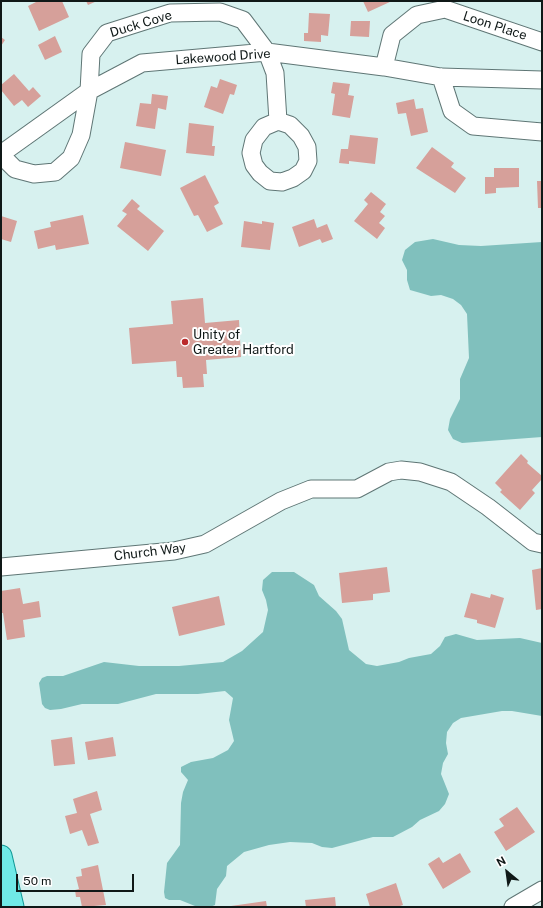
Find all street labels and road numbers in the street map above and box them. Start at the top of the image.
street label: Duck Cove [108,7,174,41]
street label: Loon Place [461,8,529,44]
street label: Lakewood Drive [175,46,271,68]
street label: Church Way [113,540,187,564]

